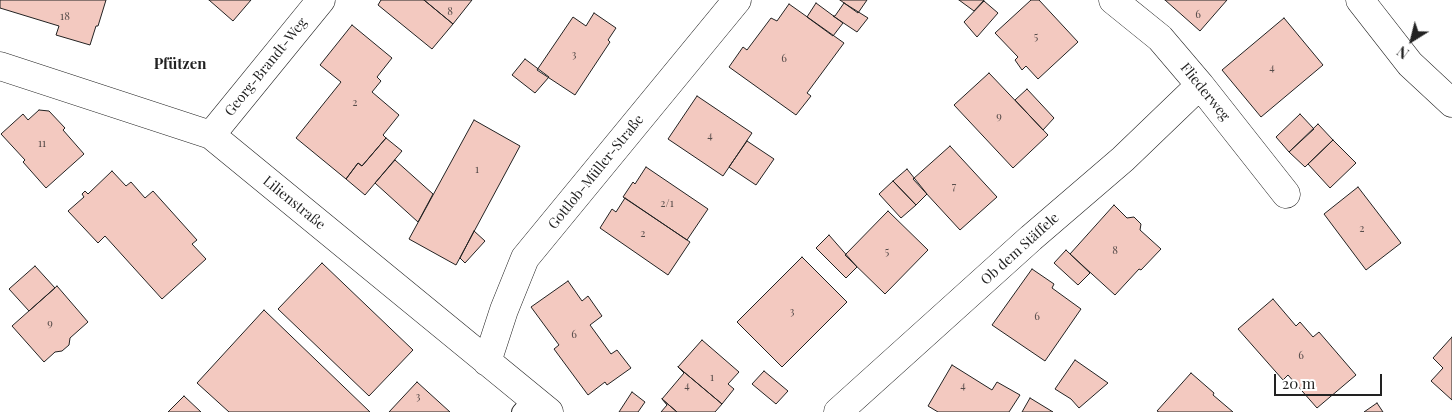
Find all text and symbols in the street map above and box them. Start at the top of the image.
house number: 8 [447,5,453,19]
house number: 6 [1195,8,1201,22]
house number: 18 [60,10,70,24]
street label: Georg-Brandt-Weg [221,14,311,120]
north arrow [1387,15,1437,65]
house number: 5 [1034,30,1038,44]
text: N [1393,42,1413,63]
house number: 3 [572,48,576,62]
house number: 6 [781,52,787,66]
district label: Pfützen [154,55,206,73]
street label: Fliederweg [1177,60,1233,124]
house number: 4 [1269,61,1275,75]
house number: 2 [352,96,358,110]
house number: 9 [996,110,1002,124]
street label: Gottlob-Müller-Straße [545,111,647,233]
house number: 4 [707,129,713,143]
house number: 11 [38,137,46,151]
house number: 1 [475,163,479,177]
street label: Lilienstraße [259,173,329,233]
house number: 7 [952,180,956,194]
house number: 2/1 [660,197,674,211]
street label: Ob dem Stäffele [977,210,1063,288]
house number: 2 [1359,222,1365,236]
house number: 2 [640,227,646,241]
house number: 8 [1112,244,1118,258]
house number: 5 [885,245,889,259]
house number: 3 [790,305,794,319]
house number: 6 [1034,310,1040,324]
house number: 9 [47,317,53,331]
house number: 6 [571,328,577,342]
house number: 6 [1298,349,1304,363]
scale bar [1277,364,1384,396]
house number: 1 [710,371,714,385]
text: 20 m [1282,373,1315,393]
house number: 4 [684,379,690,393]
house number: 4 [960,379,966,393]
house number: 3 [416,390,420,404]

